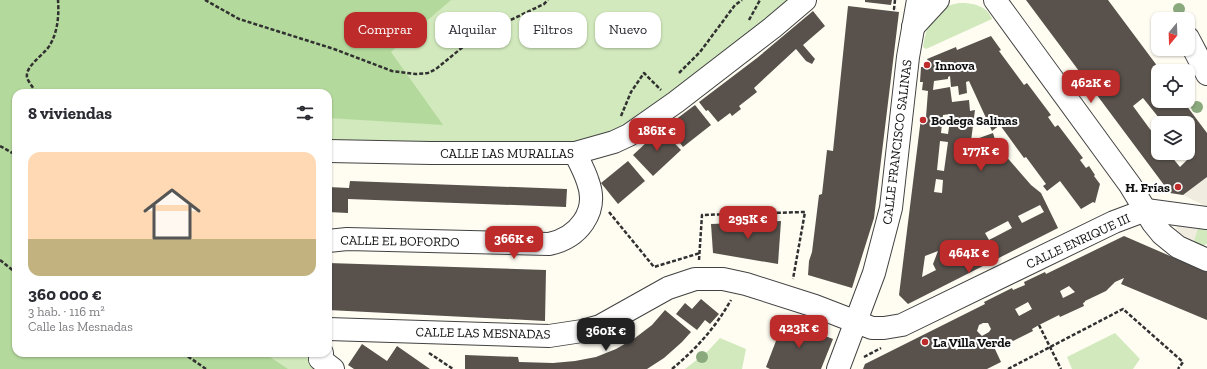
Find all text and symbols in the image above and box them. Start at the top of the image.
chip: Comprar [344,12,427,48]
chip: Alquilar [435,12,511,48]
chip: Filtros [519,12,587,48]
chip: Nuevo [595,12,661,48]
north arrow [1151,12,1195,56]
map controls [1151,12,1195,160]
place label: Innova [935,58,975,73]
street label: CALLE FRANCISCO SALINAS [879,59,915,225]
marker: Innova [922,60,932,70]
button: locate [1151,64,1195,108]
pin: 462K € [1058,70,1124,104]
text: 462K € [1071,75,1111,90]
icon: filters [294,102,316,124]
text: 8 viviendas [28,103,112,123]
place label: Bodega Salinas [931,113,1018,128]
marker: Bodega Salinas [918,115,928,125]
button: layers [1151,116,1195,160]
pin: 186K € [624,118,690,152]
text: 186K € [638,123,676,138]
pin: 177K € [948,138,1014,172]
text: 177K € [963,143,999,158]
street label: CALLE LAS MURALLAS [440,146,574,161]
icon: home [136,178,208,250]
place label: H. Frías [1125,180,1170,195]
marker: H. Frías [1173,182,1183,192]
pin: 295K € [715,206,781,240]
street label: CALLE ENRIQUE III [1024,210,1132,272]
text: 295K € [728,211,768,226]
pin: 366K € [481,226,547,260]
text: 366K € [494,231,534,246]
street label: CALLE EL BOFORDO [340,232,460,250]
pin: 464K € [936,240,1002,274]
text: 464K € [949,245,989,260]
text: 360 000 € [28,284,102,304]
text: 3 hab. · 116 m² [28,304,105,319]
pin: 423K € [766,315,832,349]
pin: 360K € [573,318,639,352]
text: Calle las Mesnadas [28,319,133,334]
text: 423K € [779,320,819,335]
text: 360K € [586,323,626,338]
street label: CALLE LAS MESNADAS [415,324,551,342]
place label: La Villa Verde [933,335,1012,350]
marker: La Villa Verde [920,337,930,347]

